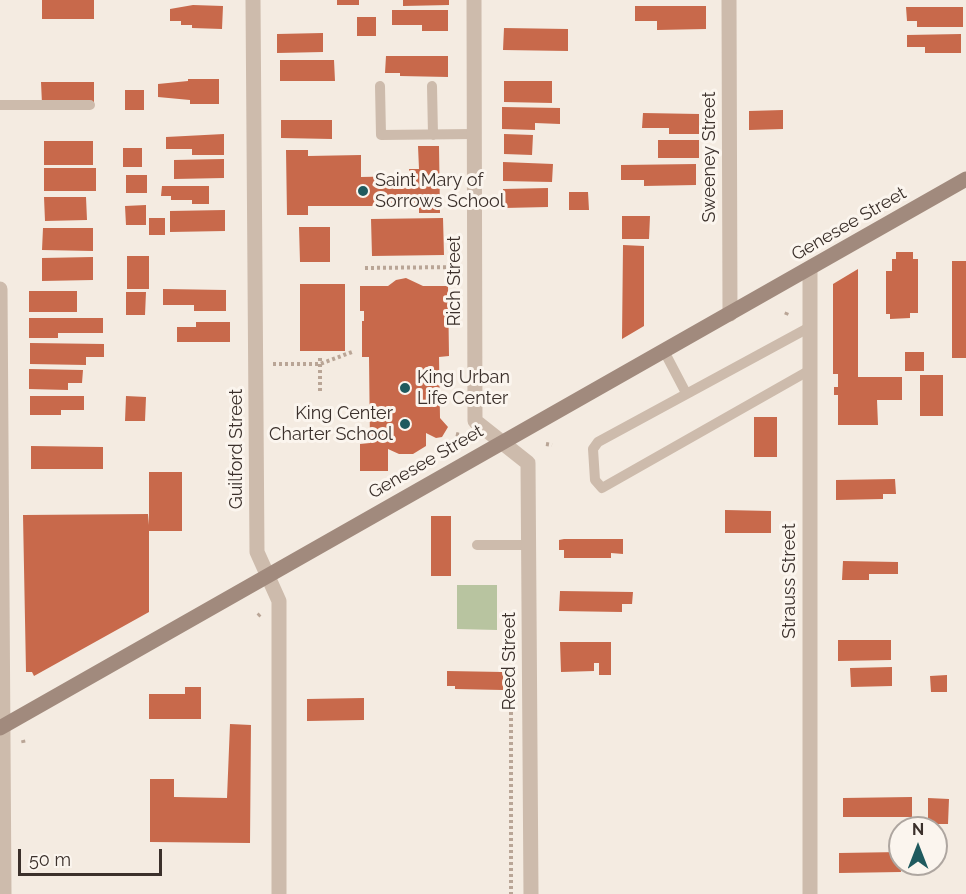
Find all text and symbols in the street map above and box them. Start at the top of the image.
street label: Sweeney Street [699,91,721,223]
place label: Saint Mary of Sorrows School [375,170,505,213]
street label: Genesee Street [788,182,910,266]
marker: Saint Mary of Sorrows School [356,184,370,198]
street label: Rich Street [444,236,466,326]
place label: King Urban Life Center [417,367,510,410]
marker: King Urban Life Center [398,381,412,395]
street label: Guilford Street [226,389,248,509]
place label: King Center Charter School [269,403,393,446]
marker: King Center Charter School [398,417,412,431]
street label: Genesee Street [365,420,487,504]
street label: Strauss Street [779,523,801,639]
street label: Reed Street [499,612,521,710]
north arrow [888,816,948,876]
text: N [912,820,924,839]
scale bar [21,837,165,875]
text: 50 m [29,849,71,870]

